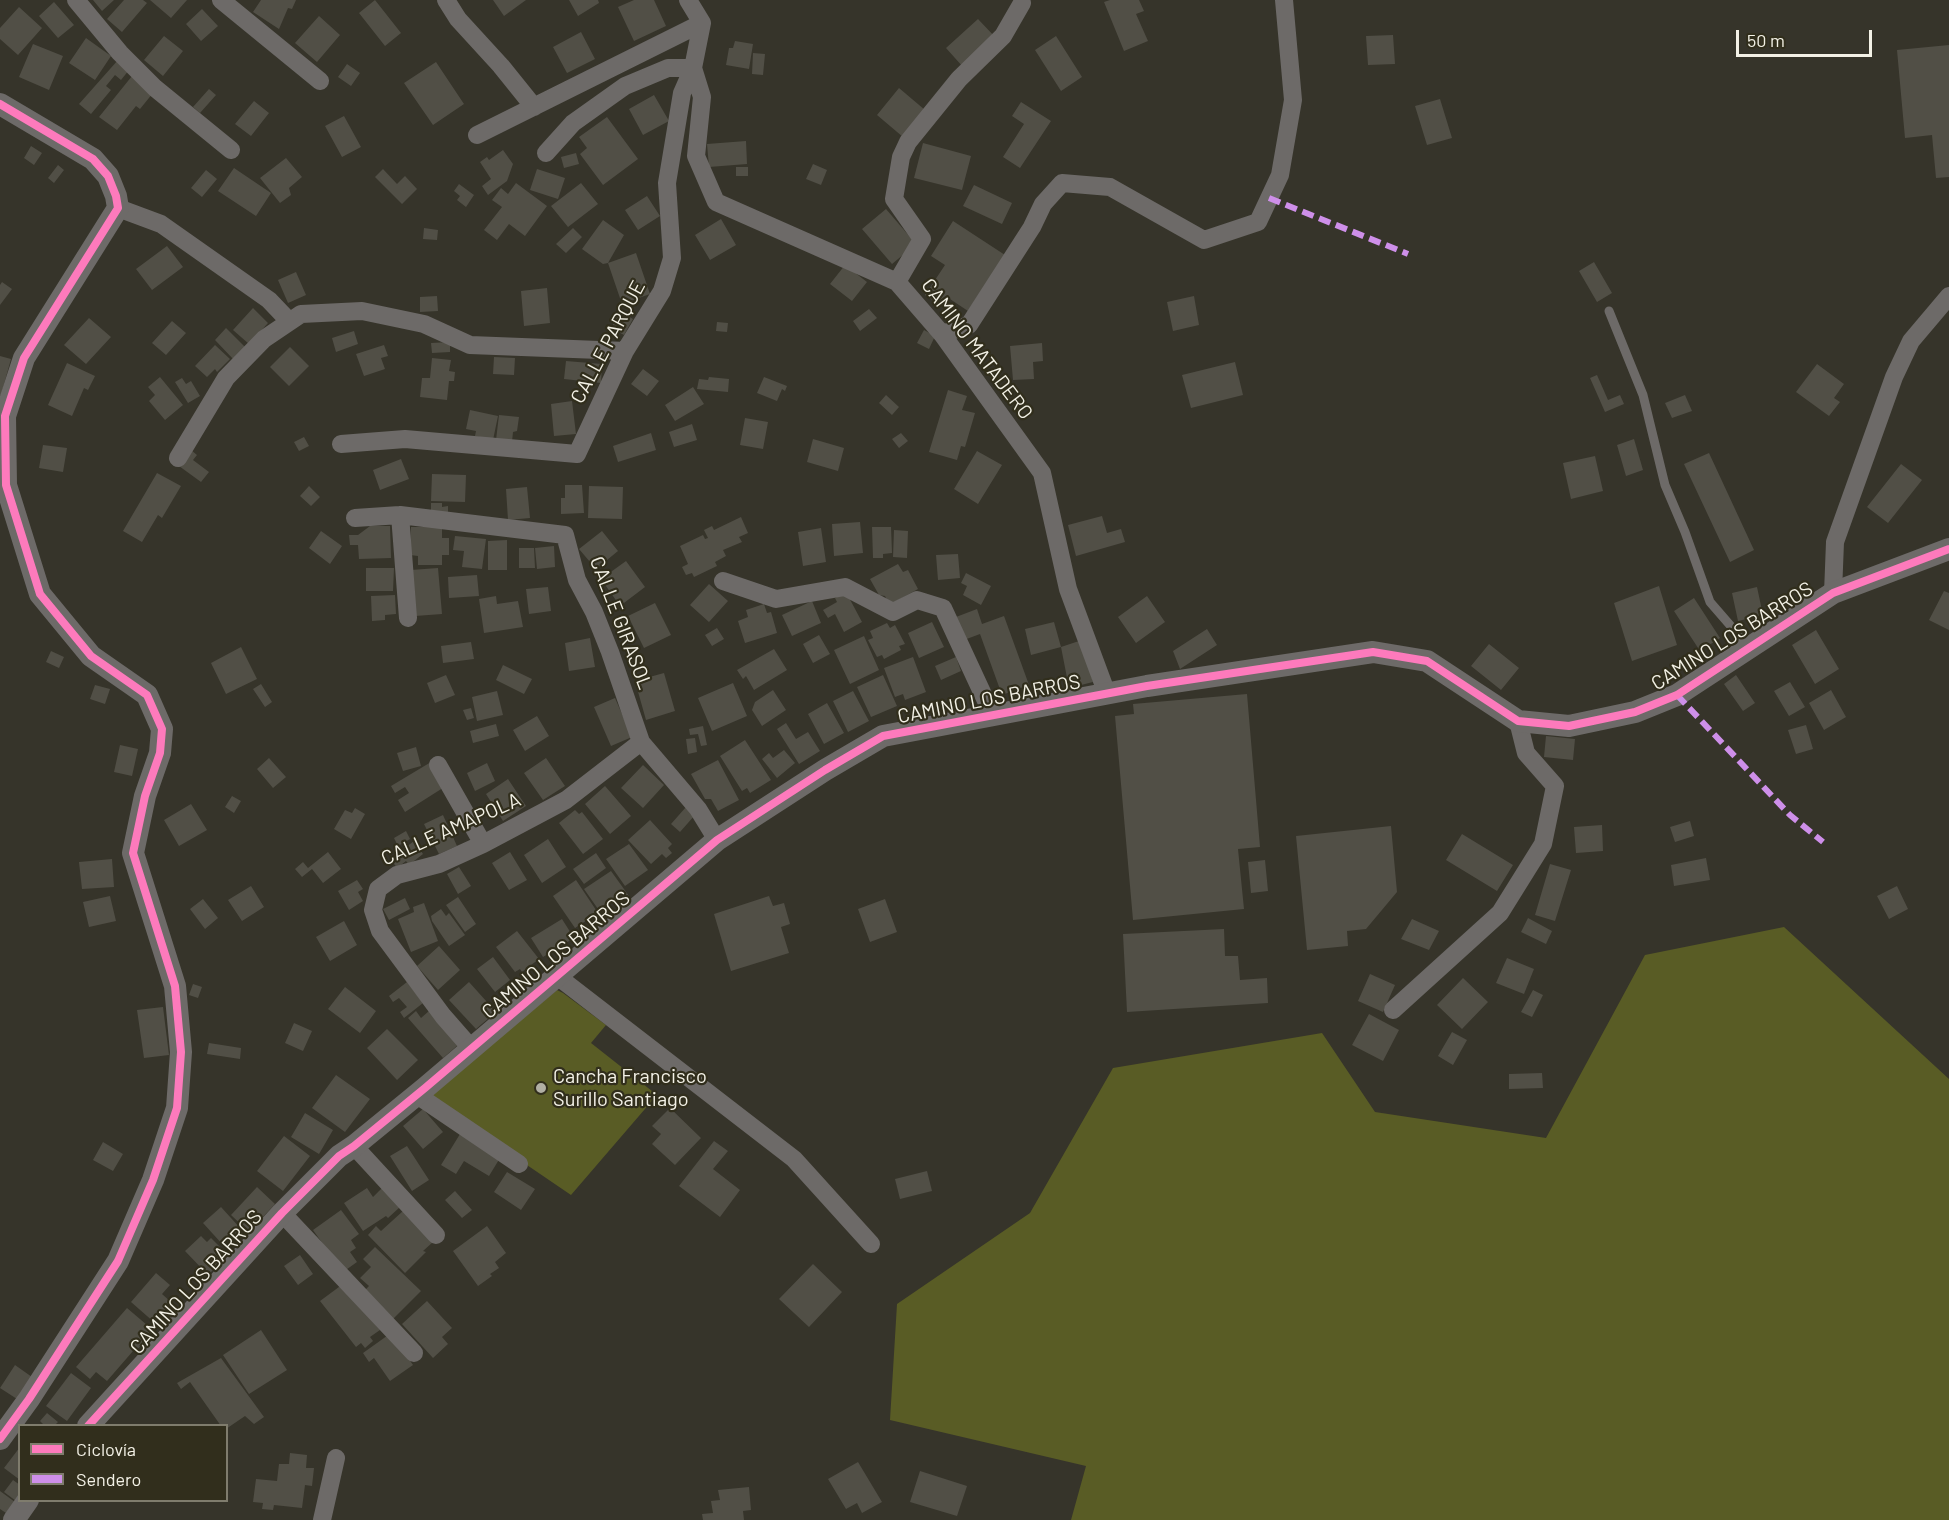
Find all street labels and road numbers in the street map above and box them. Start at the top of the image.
street label: CAMINO MATADERO [916,274,1038,424]
street label: CALLE PARQUE [566,277,650,407]
street label: CALLE GIRASOL [585,553,657,693]
street label: CAMINO LOS BARROS [1647,577,1817,695]
street label: CAMINO LOS BARROS [895,669,1083,729]
street label: CALLE AMAPOLA [377,787,525,871]
street label: CAMINO LOS BARROS [477,886,635,1024]
street label: CAMINO LOS BARROS [125,1205,267,1359]

